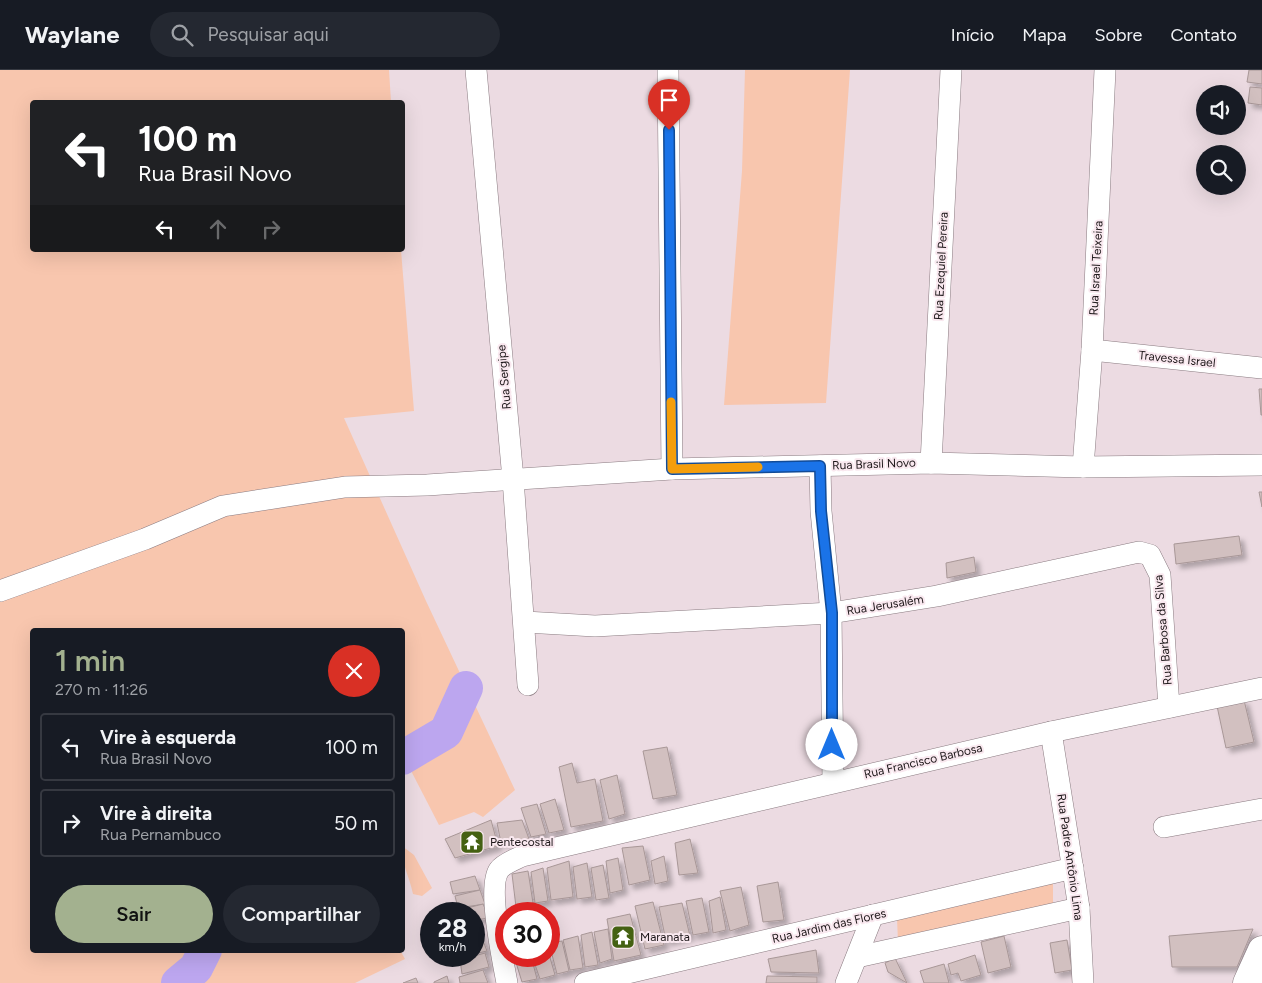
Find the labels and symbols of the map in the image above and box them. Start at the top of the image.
pin [648,79,690,130]
street label: Rua Ezequiel Pereira [931,212,951,320]
street label: Rua Israel Teixeira [1087,220,1105,316]
street label: Rua Sergipe [494,344,514,410]
street label: Travessa Israel [1138,348,1216,370]
street label: Rua Brasil Novo [832,456,916,472]
street label: Rua Barbosa da Silva [1151,574,1175,686]
street label: Rua Jerusalém [845,592,925,618]
position arrow [805,718,857,770]
street label: Rua Francisco Barbosa [862,741,984,781]
street label: Rua Padre Antônio Lima [1054,793,1086,921]
temple icon: Pentecostal [459,829,485,855]
place label: Pentecostal [490,835,553,849]
speed limit sign: 30 [495,902,560,967]
street label: Rua Jardim das Flores [771,906,888,946]
temple icon: Maranata [610,924,636,950]
place label: Maranata [640,930,690,944]

